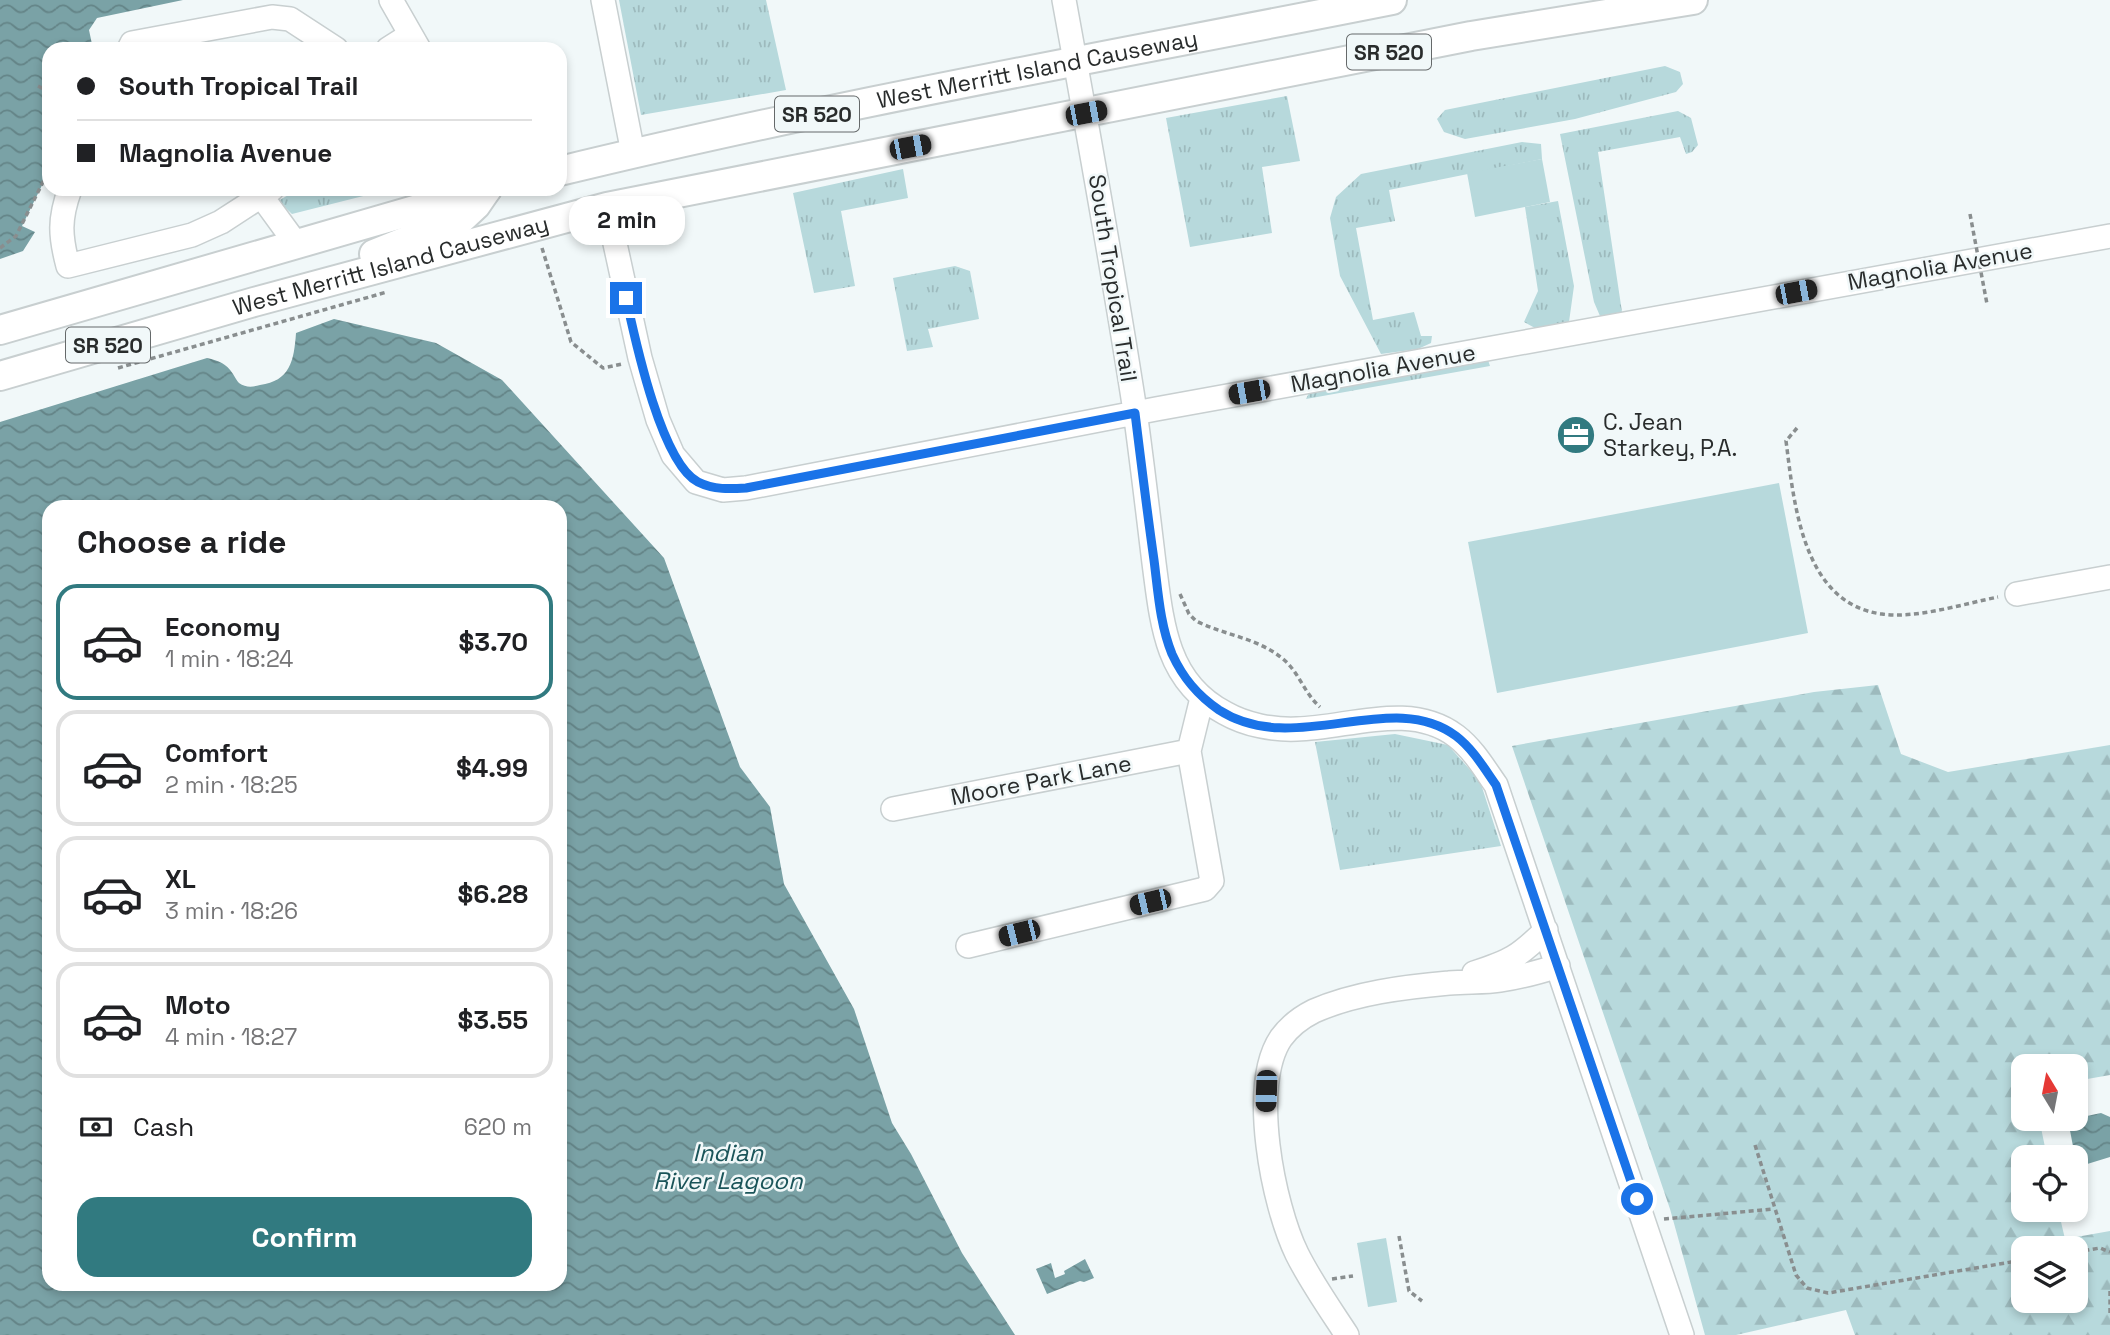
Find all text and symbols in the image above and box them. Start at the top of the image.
street label: West Merritt Island Causeway [874,23,1200,115]
road number: SR 520 [1347,34,1431,70]
text: South Tropical Trail [119,69,359,103]
road number: SR 520 [775,96,859,132]
car [1064,99,1109,127]
car [888,133,933,161]
text: Magnolia Avenue [119,136,332,170]
street label: South Tropical Trail [1082,172,1144,384]
callout: 2 min [568,196,684,246]
text: 2 min [597,205,657,235]
street label: West Merritt Island Causeway [229,208,552,322]
street label: Magnolia Avenue [1845,235,2035,297]
car [1774,278,1819,306]
route end [610,282,642,314]
road number: SR 520 [66,328,150,362]
street label: Magnolia Avenue [1288,337,1478,399]
car [1227,378,1272,406]
place label: C. Jean Starkey, P.A. [1603,407,1737,463]
office icon: C. Jean Starkey, P.A. [1555,414,1597,456]
text: Choose a ride [77,522,287,562]
text: Economy [165,610,281,644]
icon: car [81,611,144,674]
text: $3.70 [458,625,528,659]
text: 1 min · 18:24 [165,644,294,674]
text: Comfort [165,736,268,770]
icon: car [81,737,144,800]
street label: Moore Park Lane [948,748,1134,812]
text: $4.99 [456,751,528,785]
text: 2 min · 18:25 [165,770,298,800]
text: XL [165,862,196,896]
icon: car [81,863,144,926]
text: $6.28 [457,877,528,911]
car [1128,887,1173,917]
text: 3 min · 18:26 [165,896,298,926]
car [997,918,1042,948]
text: Moto [165,988,231,1022]
icon: car [81,989,144,1052]
text: $3.55 [457,1003,528,1037]
text: 4 min · 18:27 [165,1022,297,1052]
north arrow [2011,1054,2088,1130]
map controls [2011,1054,2088,1313]
car [1255,1070,1278,1112]
icon: cash [77,1108,115,1146]
text: Cash [133,1110,194,1144]
text: 620 m [464,1112,532,1142]
water label: Indian River Lagoon [653,1137,804,1196]
button: locate [2011,1145,2088,1222]
route start [1621,1183,1653,1215]
button: Confirm [77,1197,532,1277]
button: layers [2011,1236,2088,1313]

